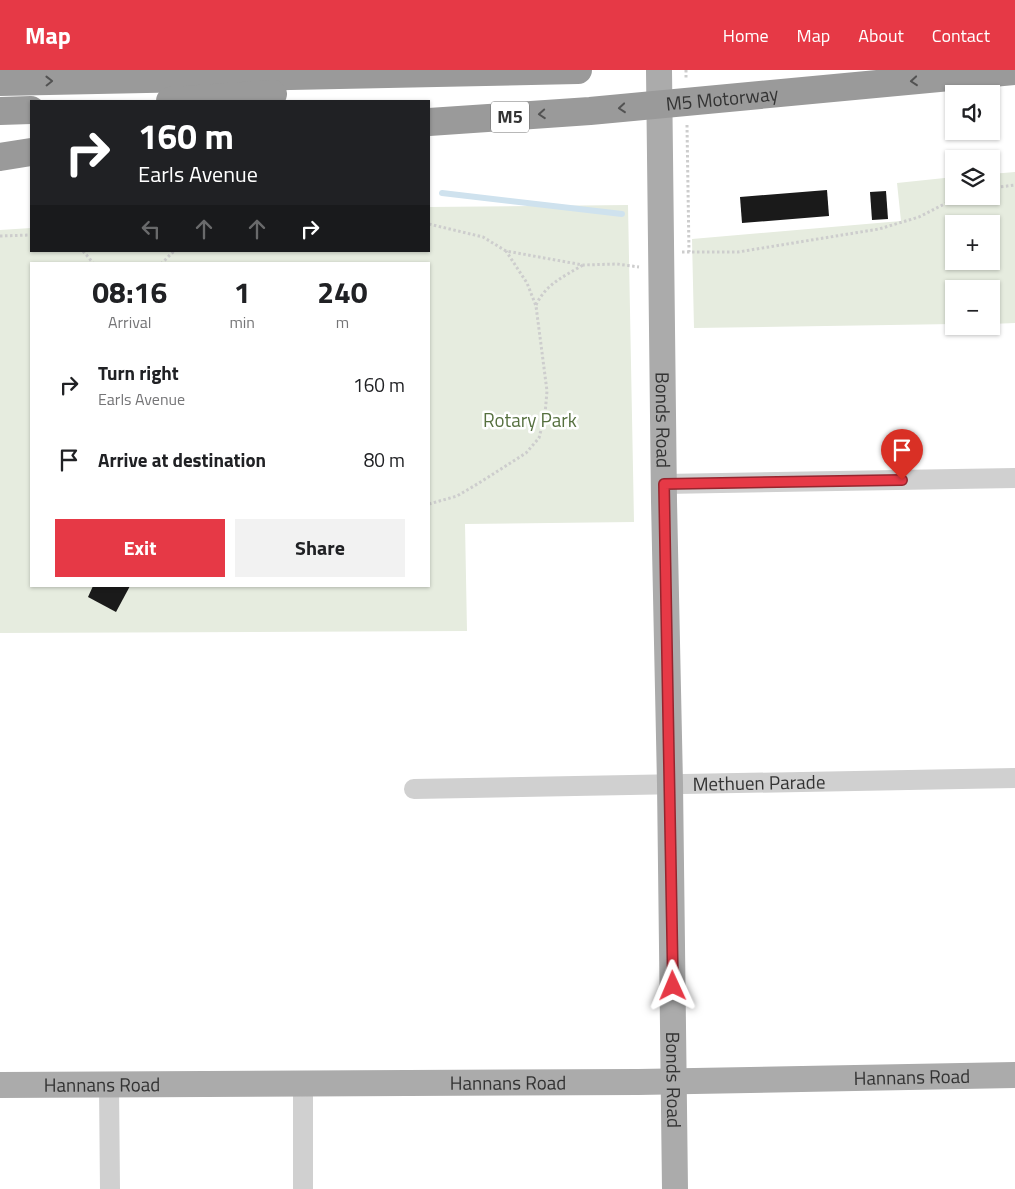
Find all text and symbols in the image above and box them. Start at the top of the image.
text: Map [25,17,71,53]
text: Home [723,22,769,49]
text: Map [797,22,830,49]
text: About [858,22,904,49]
text: Contact [932,22,990,49]
one-way arrow [910,75,918,86]
one-way arrow [45,76,53,86]
street label: M5 Motorway [664,78,780,118]
map controls [945,85,1000,335]
button: sound [945,85,1000,140]
road number: M5 [491,102,529,132]
one-way arrow [618,102,626,113]
text: 160 m [138,109,234,163]
one-way arrow [538,109,546,120]
icon: right [55,120,120,185]
button: layers [945,150,1000,205]
text: Earls Avenue [138,157,258,191]
icon: left [137,215,165,243]
icon: ahead [190,215,218,243]
icon: ahead [243,215,271,243]
icon: right [296,215,324,243]
button: + [945,215,1000,270]
text: 08:16 [92,269,167,315]
text: 1 [234,269,251,315]
text: 240 [317,269,368,315]
button: − [945,280,1000,335]
text: Arrival [108,310,151,334]
text: min [229,310,255,334]
text: m [336,310,349,334]
text: Turn right [98,358,179,387]
text: 160 m [353,370,405,399]
icon: right [55,371,83,399]
street label: Bonds Road [649,372,679,468]
text: Earls Avenue [98,387,185,411]
park label: Rotary Park [483,405,577,434]
pin [881,429,923,480]
icon: arrive [888,436,916,464]
text: Arrive at destination [98,445,266,474]
text: 80 m [364,445,405,474]
icon: arrive [55,446,83,474]
button: Exit [55,519,225,577]
button: Share [235,519,405,577]
street label: Methuen Parade [692,766,826,798]
position arrow [646,959,698,1011]
street label: Bonds Road [659,1032,689,1128]
street label: Hannans Road [853,1061,971,1092]
street label: Hannans Road [450,1067,566,1097]
street label: Hannans Road [44,1069,160,1099]

